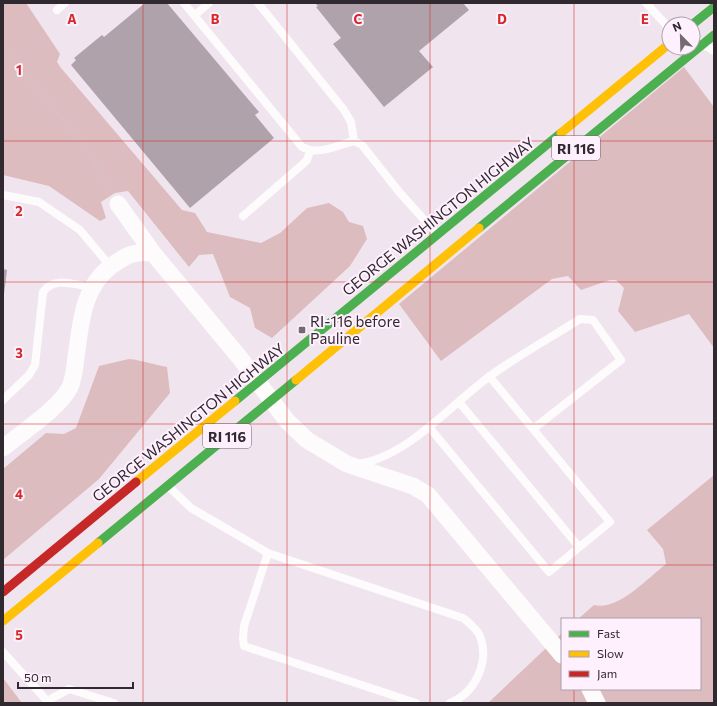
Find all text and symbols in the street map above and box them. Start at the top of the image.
text: A [67,11,77,27]
text: B [211,11,220,27]
text: C [354,11,363,27]
text: D [497,11,507,27]
text: E [641,11,649,27]
north arrow [661,16,701,56]
text: N [671,19,683,34]
text: 1 [16,62,22,78]
street label: GEORGE WASHINGTON HIGHWAY [338,133,538,299]
road number: RI 116 [552,136,600,160]
text: 2 [15,203,23,219]
place label: RI-116 before Pauline [310,312,400,347]
marker: RI-116 before Pauline [297,325,307,335]
street label: GEORGE WASHINGTON HIGHWAY [88,339,288,505]
text: 3 [15,345,23,361]
road number: RI 116 [203,424,251,448]
text: 4 [15,486,23,502]
legend [561,618,701,690]
text: Fast [597,626,620,640]
text: 5 [15,627,23,643]
text: Slow [597,646,624,660]
scale bar [18,664,133,690]
text: Jam [597,666,617,681]
text: 50 m [24,670,52,684]

